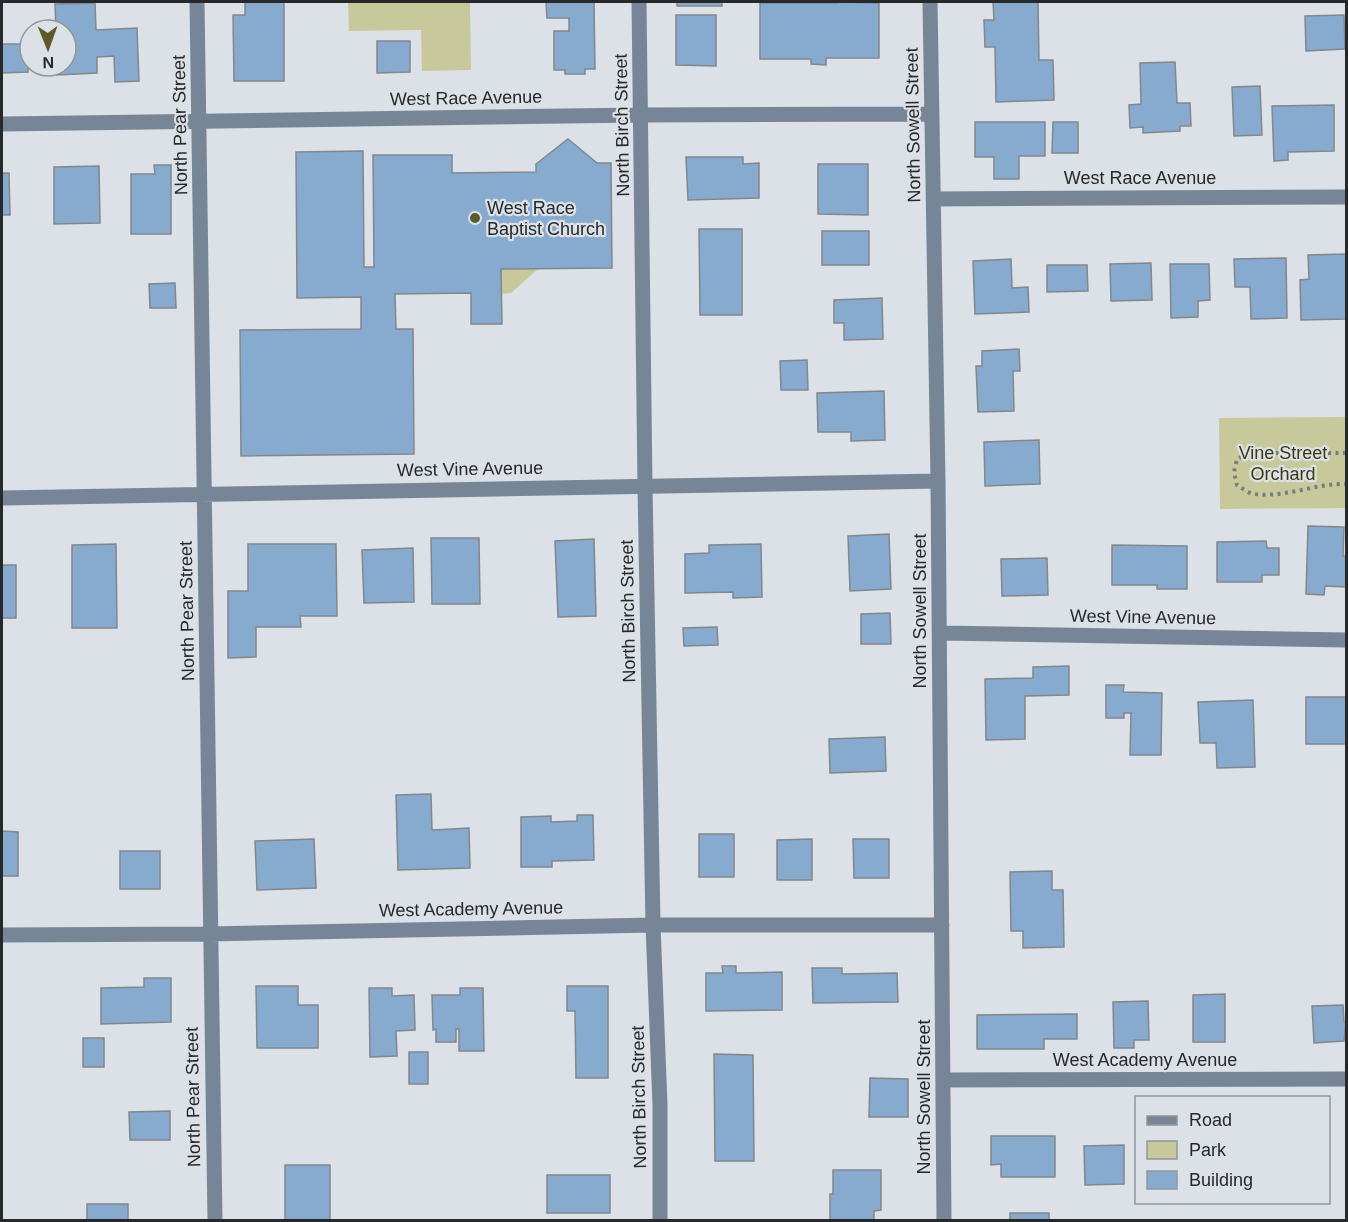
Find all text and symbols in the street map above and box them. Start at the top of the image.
north arrow [18,18,78,78]
street label: North Sowell Street [902,47,924,203]
street label: North Birch Street [611,53,633,197]
text: N [42,54,54,71]
street label: North Pear Street [169,55,191,195]
street label: West Race Avenue [390,87,542,109]
street label: West Race Avenue [1064,168,1216,188]
place label: West Race Baptist Church [487,198,605,239]
marker: West Race Baptist Church [468,211,482,225]
park label: Vine Street Orchard [1239,443,1327,484]
street label: West Vine Avenue [397,458,543,480]
street label: North Sowell Street [910,533,930,689]
street label: North Birch Street [617,539,639,683]
street label: North Pear Street [176,541,198,681]
street label: West Vine Avenue [1070,606,1216,628]
street label: West Academy Avenue [379,897,563,921]
street label: North Sowell Street [914,1019,934,1175]
street label: North Birch Street [628,1025,650,1169]
street label: North Pear Street [182,1027,204,1167]
street label: West Academy Avenue [1053,1050,1237,1070]
legend [1135,1096,1330,1204]
text: Road [1189,1110,1232,1130]
text: Park [1189,1140,1227,1160]
text: Building [1189,1170,1253,1190]

